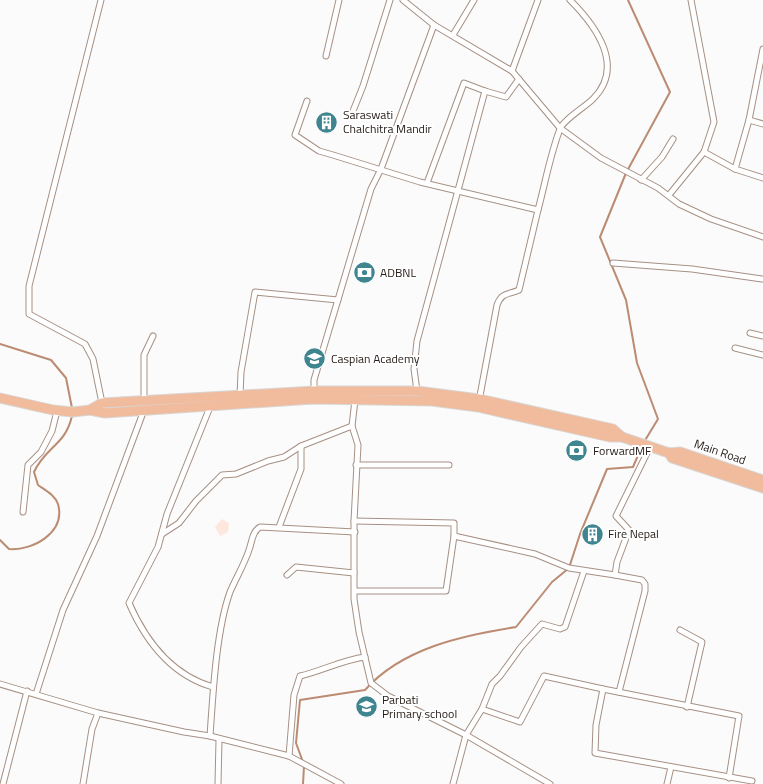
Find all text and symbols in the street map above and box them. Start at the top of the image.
place label: Saraswati Chalchitra Mandir [343,105,432,138]
building icon: Saraswati Chalchitra Mandir [315,110,339,134]
bank icon: ADBNL [352,261,376,285]
place label: ADBNL [380,263,416,282]
school or university icon: Caspian Academy [303,347,327,371]
place label: Caspian Academy [331,349,420,368]
street label: Main Road [692,434,749,469]
bank icon: ForwardMF [565,439,589,463]
place label: ForwardMF [593,441,651,460]
building icon: Fire Nepal [580,522,604,546]
place label: Fire Nepal [608,524,659,543]
place label: Parbati Primary school [382,690,457,723]
school or university icon: Parbati Primary school [354,695,378,719]

